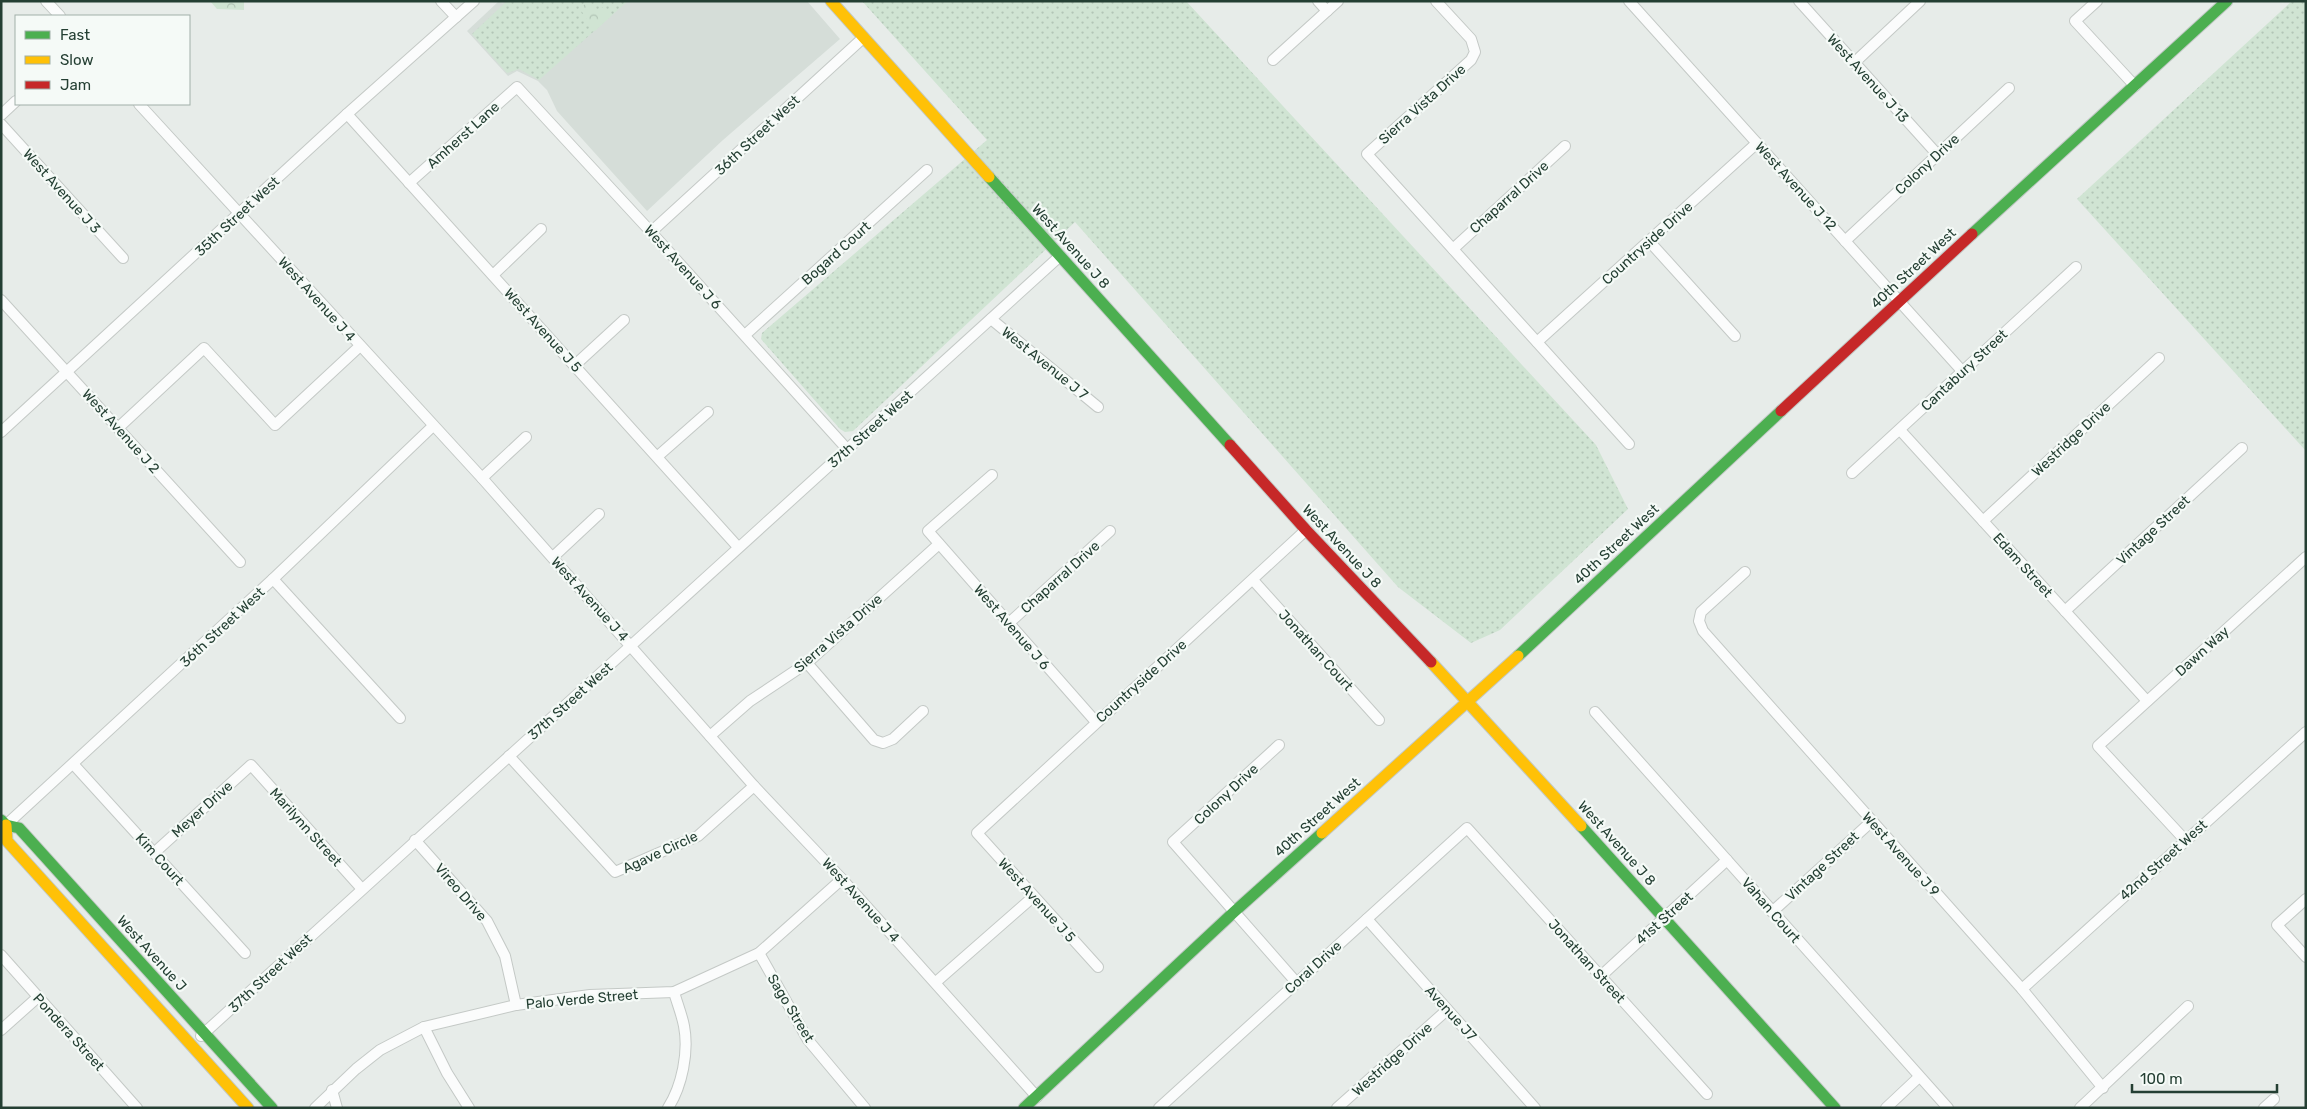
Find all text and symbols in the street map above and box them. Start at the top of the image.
legend [15,15,190,105]
text: Fast [60,26,90,44]
street label: West Avenue J 13 [1823,30,1912,126]
text: Slow [60,51,93,69]
street label: Sierra Vista Drive [1375,61,1469,148]
text: Jam [60,76,91,94]
street label: 36th Street West [712,92,804,179]
street label: Amherst Lane [424,98,503,172]
street label: Colony Drive [1892,130,1963,198]
street label: West Avenue J 12 [1751,139,1840,234]
street label: West Avenue J 3 [19,146,104,237]
street label: Chaparral Drive [1466,157,1552,237]
street label: 35th Street West [192,173,283,260]
street label: Countryside Drive [1598,198,1696,289]
street label: West Avenue J 8 [1028,200,1113,292]
street label: Bogard Court [798,218,875,289]
street label: West Avenue J 6 [640,222,725,313]
street label: 40th Street West [1867,224,1960,312]
street label: West Avenue J 4 [274,254,359,345]
street label: West Avenue J 5 [500,285,585,376]
street label: West Avenue J 7 [998,323,1091,403]
street label: Cantabury Street [1918,326,2011,415]
street label: West Avenue J 2 [78,386,163,477]
street label: 37th Street West [824,387,917,472]
street label: Westridge Drive [2028,398,2114,480]
street label: Vintage Street [2113,492,2194,569]
street label: 40th Street West [1570,500,1663,588]
street label: West Avenue J 8 [1299,501,1385,592]
street label: Edam Street [1989,530,2056,601]
street label: Chaparral Drive [1017,537,1103,617]
street label: West Avenue J 4 [547,554,632,645]
street label: West Avenue J 6 [970,581,1053,674]
street label: 36th Street West [177,584,269,671]
street label: Sierra Vista Drive [791,590,886,676]
street label: Jonathan Court [1275,606,1357,695]
street label: Dawn Way [2172,623,2233,680]
street label: Countryside Drive [1092,636,1190,727]
street label: 37th Street West [524,659,617,744]
street label: Colony Drive [1191,760,1262,828]
street label: 40th Street West [1271,774,1364,861]
street label: Meyer Drive [168,777,236,841]
street label: Marilynn Street [266,785,346,870]
street label: West Avenue J 8 [1574,797,1659,889]
street label: West Avenue J 9 [1858,809,1943,900]
street label: 42nd Street West [2116,816,2211,904]
street label: Agave Circle [620,828,701,877]
street label: Vintage Street [1782,828,1863,905]
street label: Kim Court [132,830,188,889]
street label: West Avenue J 4 [818,855,903,946]
street label: West Avenue J 5 [994,855,1079,946]
street label: Vireo Drive [431,860,490,925]
street label: Vahan Court [1738,874,1804,947]
street label: 41st Street [1632,888,1697,948]
street label: West Avenue J [113,912,190,995]
street label: Jonathan Street [1544,916,1629,1007]
street label: 37th Street West [225,930,316,1016]
street label: Coral Drive [1281,937,1345,997]
street label: Sago Street [764,971,818,1046]
street label: Avenue J7 [1421,982,1480,1044]
street label: Palo Verde Street [525,986,639,1013]
street label: Pondera Street [29,990,108,1075]
street label: Westridge Drive [1349,1019,1436,1100]
scale bar [2132,1062,2277,1094]
text: 100 m [2140,1070,2182,1088]

